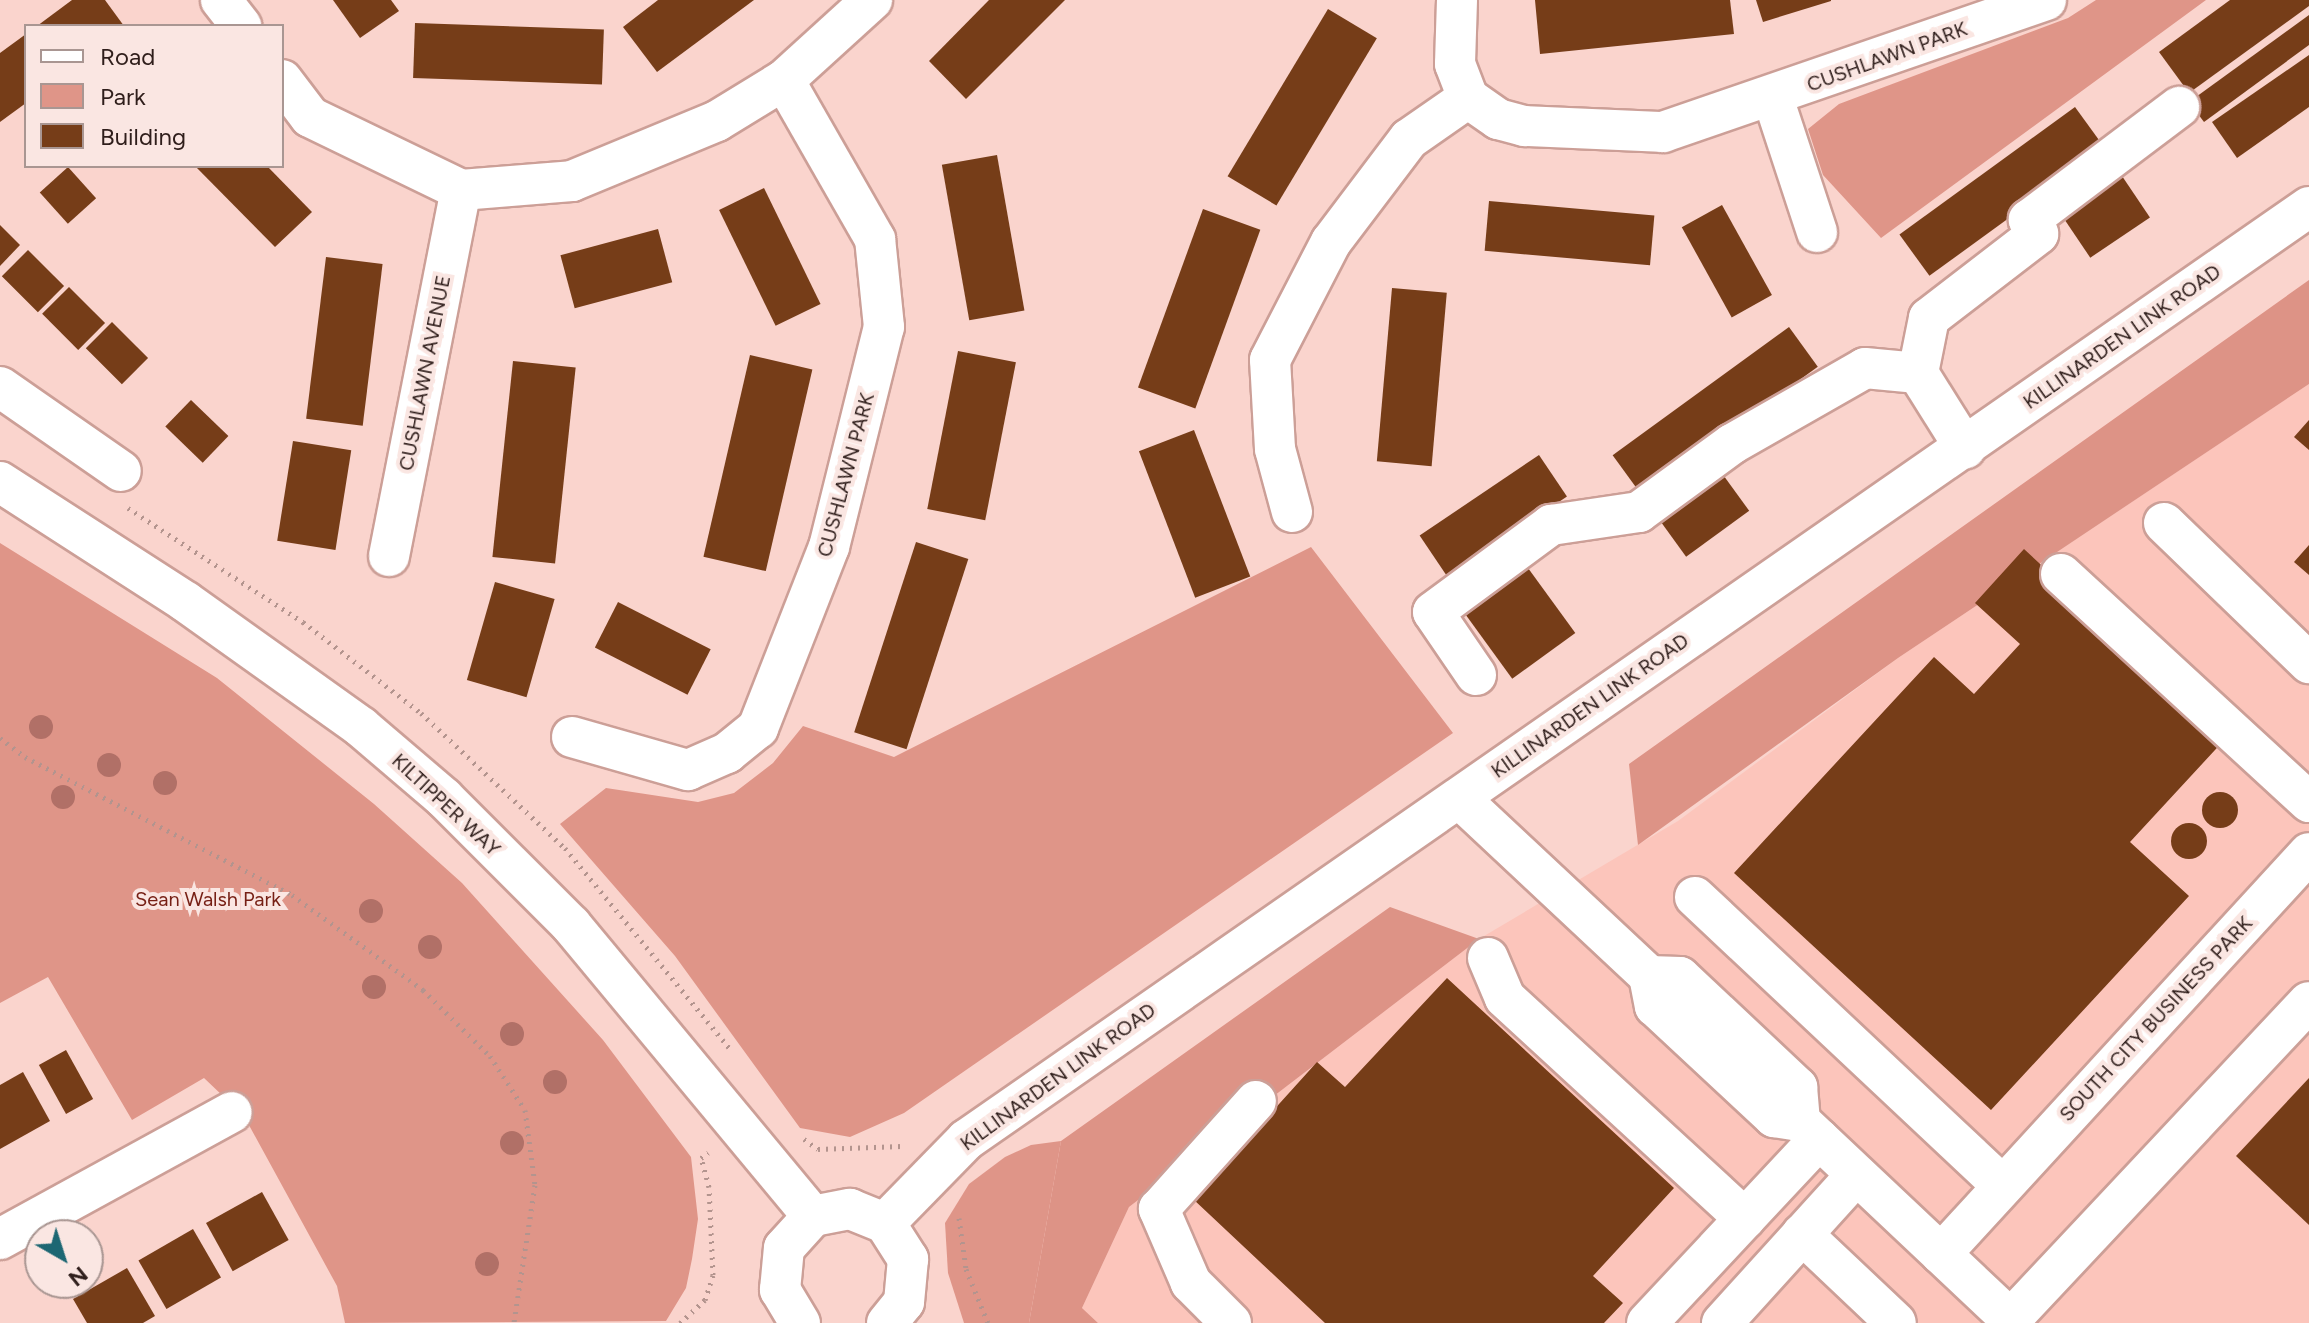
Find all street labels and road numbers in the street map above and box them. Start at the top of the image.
street label: CUSHLAWN PARK [1804,17,1970,97]
street label: KILLINARDEN LINK ROAD [2019,260,2225,414]
street label: CUSHLAWN AVENUE [394,273,456,473]
street label: CUSHLAWN PARK [813,390,879,560]
street label: KILLINARDEN LINK ROAD [1487,629,1693,783]
street label: KILTIPPER WAY [387,749,505,861]
street label: SOUTH CITY BUSINESS PARK [2055,912,2257,1126]
street label: KILLINARDEN LINK ROAD [956,998,1160,1156]

